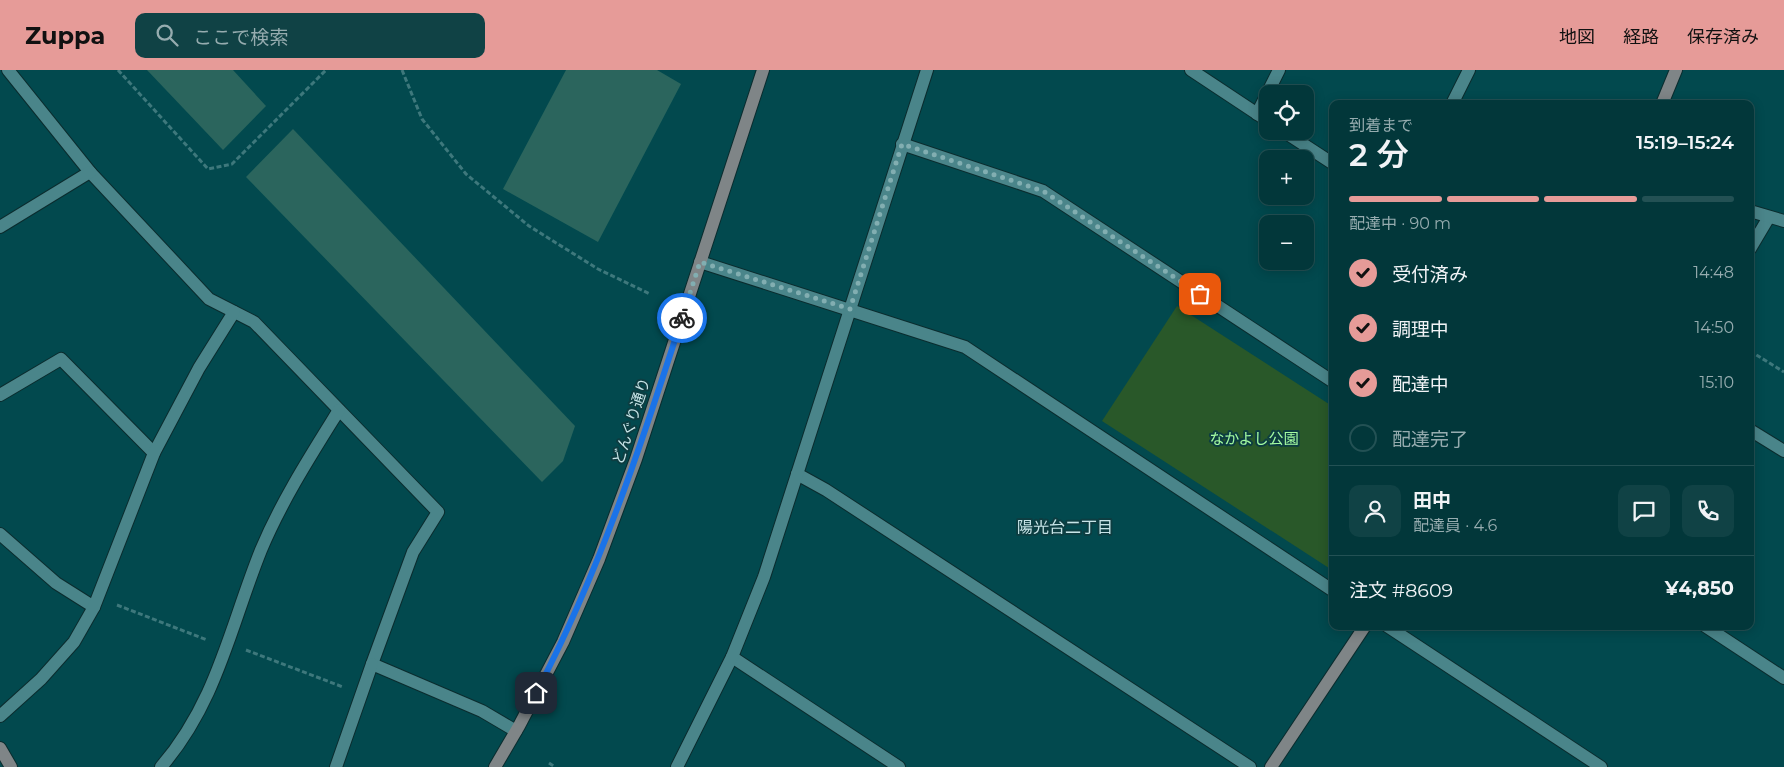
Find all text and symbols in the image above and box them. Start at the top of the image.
search box [135,13,485,58]
text: Zuppa [25,21,105,50]
icon: search [153,21,181,49]
text: ここで検索 [193,26,288,49]
text: 地図 [1559,26,1595,48]
text: 経路 [1623,26,1659,48]
text: 保存済み [1687,26,1759,48]
map controls [1259,85,1314,270]
button: locate [1259,85,1314,140]
text: 到着まで [1349,116,1413,135]
text: 15:19–15:24 [1636,131,1734,154]
text: 2 分 [1349,135,1408,174]
button: + [1259,150,1314,205]
text: 配達中 · 90 m [1349,214,1451,233]
button: − [1259,215,1314,270]
icon: check [1349,259,1377,287]
text: 受付済み [1392,263,1468,286]
text: 14:48 [1693,263,1734,282]
pin [1179,273,1221,315]
icon: bag [1186,280,1214,308]
courier [657,293,707,343]
icon: bike [668,304,696,332]
icon: check [1349,314,1377,342]
text: 調理中 [1392,318,1449,341]
text: 14:50 [1695,318,1734,337]
icon: check [1349,369,1377,397]
text: 配達中 [1392,373,1449,396]
text: 15:10 [1699,373,1734,392]
street label: どんぐり通り [608,375,654,467]
text: 配達完了 [1392,428,1468,451]
park label: なかよし公園 [1209,429,1299,448]
button: person [1349,485,1401,537]
button: chat [1618,485,1670,537]
button: phone [1682,485,1734,537]
text: 田中 [1413,489,1451,512]
text: 配達員 · 4.6 [1413,516,1497,535]
district label: 陽光台二丁目 [1017,518,1113,537]
text: ¥4,850 [1665,577,1734,600]
text: 注文 #8609 [1349,579,1453,602]
pin [515,672,557,714]
icon: home [522,679,550,707]

